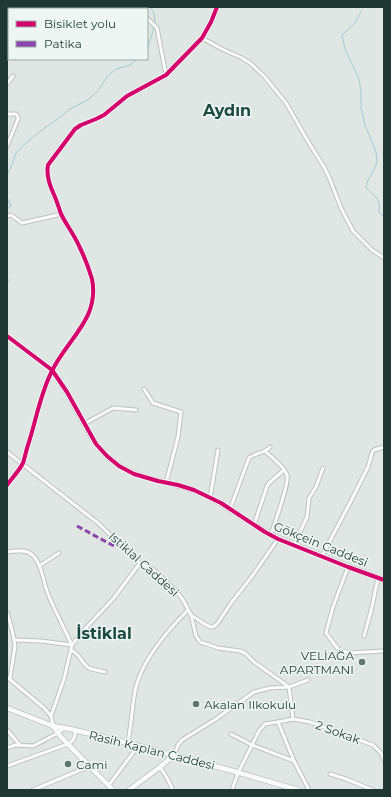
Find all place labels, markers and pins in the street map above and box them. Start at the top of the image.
place label: VELİAĞA APARTMANI [280,648,354,677]
marker: VELİAĞA APARTMANI [357,657,367,667]
place label: Akalan Ilkokulu [204,697,296,712]
marker: Akalan Ilkokulu [191,699,201,709]
place label: Cami [76,757,107,772]
marker: Cami [63,759,73,769]

